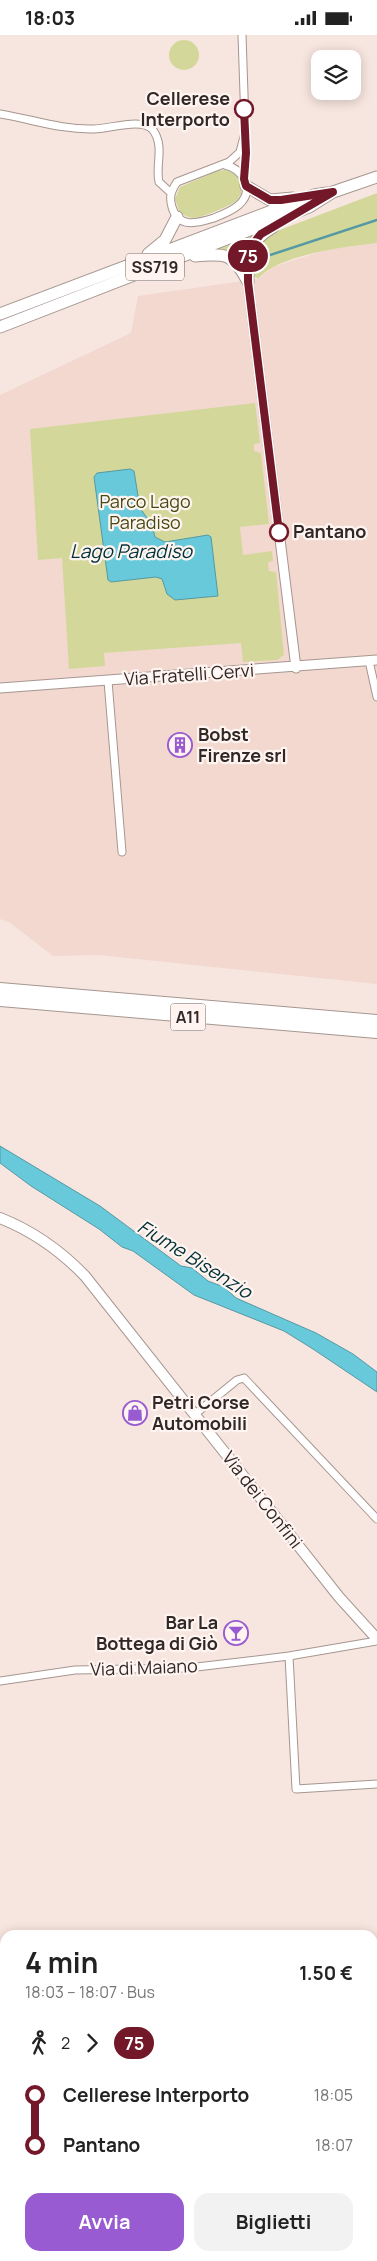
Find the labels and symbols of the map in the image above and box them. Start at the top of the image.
place label: Cellerese Interporto [141,86,230,131]
marker: Cellerese Interporto [234,99,254,119]
line badge: 75 [226,240,270,272]
road number: SS719 [126,253,184,281]
park label: Parco Lago Paradiso [99,489,191,534]
place label: Pantano [293,519,366,543]
marker: Pantano [269,522,289,542]
water label: Lago Paradiso [70,538,194,564]
street label: Via Fratelli Cervi [123,657,255,691]
place label: Bobst Firenze srl [198,722,287,767]
building icon: Bobst Firenze srl [167,732,193,758]
road number: A11 [170,1004,206,1031]
water label: Fiume Bisenzio [133,1213,259,1305]
place label: Petri Corse Automobili [152,1390,250,1435]
shop icon: Petri Corse Automobili [122,1400,148,1426]
street label: Via dei Confini [217,1446,308,1553]
place label: Bar La Bottega di Giò [96,1610,218,1655]
bar icon: Bar La Bottega di Giò [223,1620,249,1646]
street label: Via di Maiano [90,1653,198,1681]

